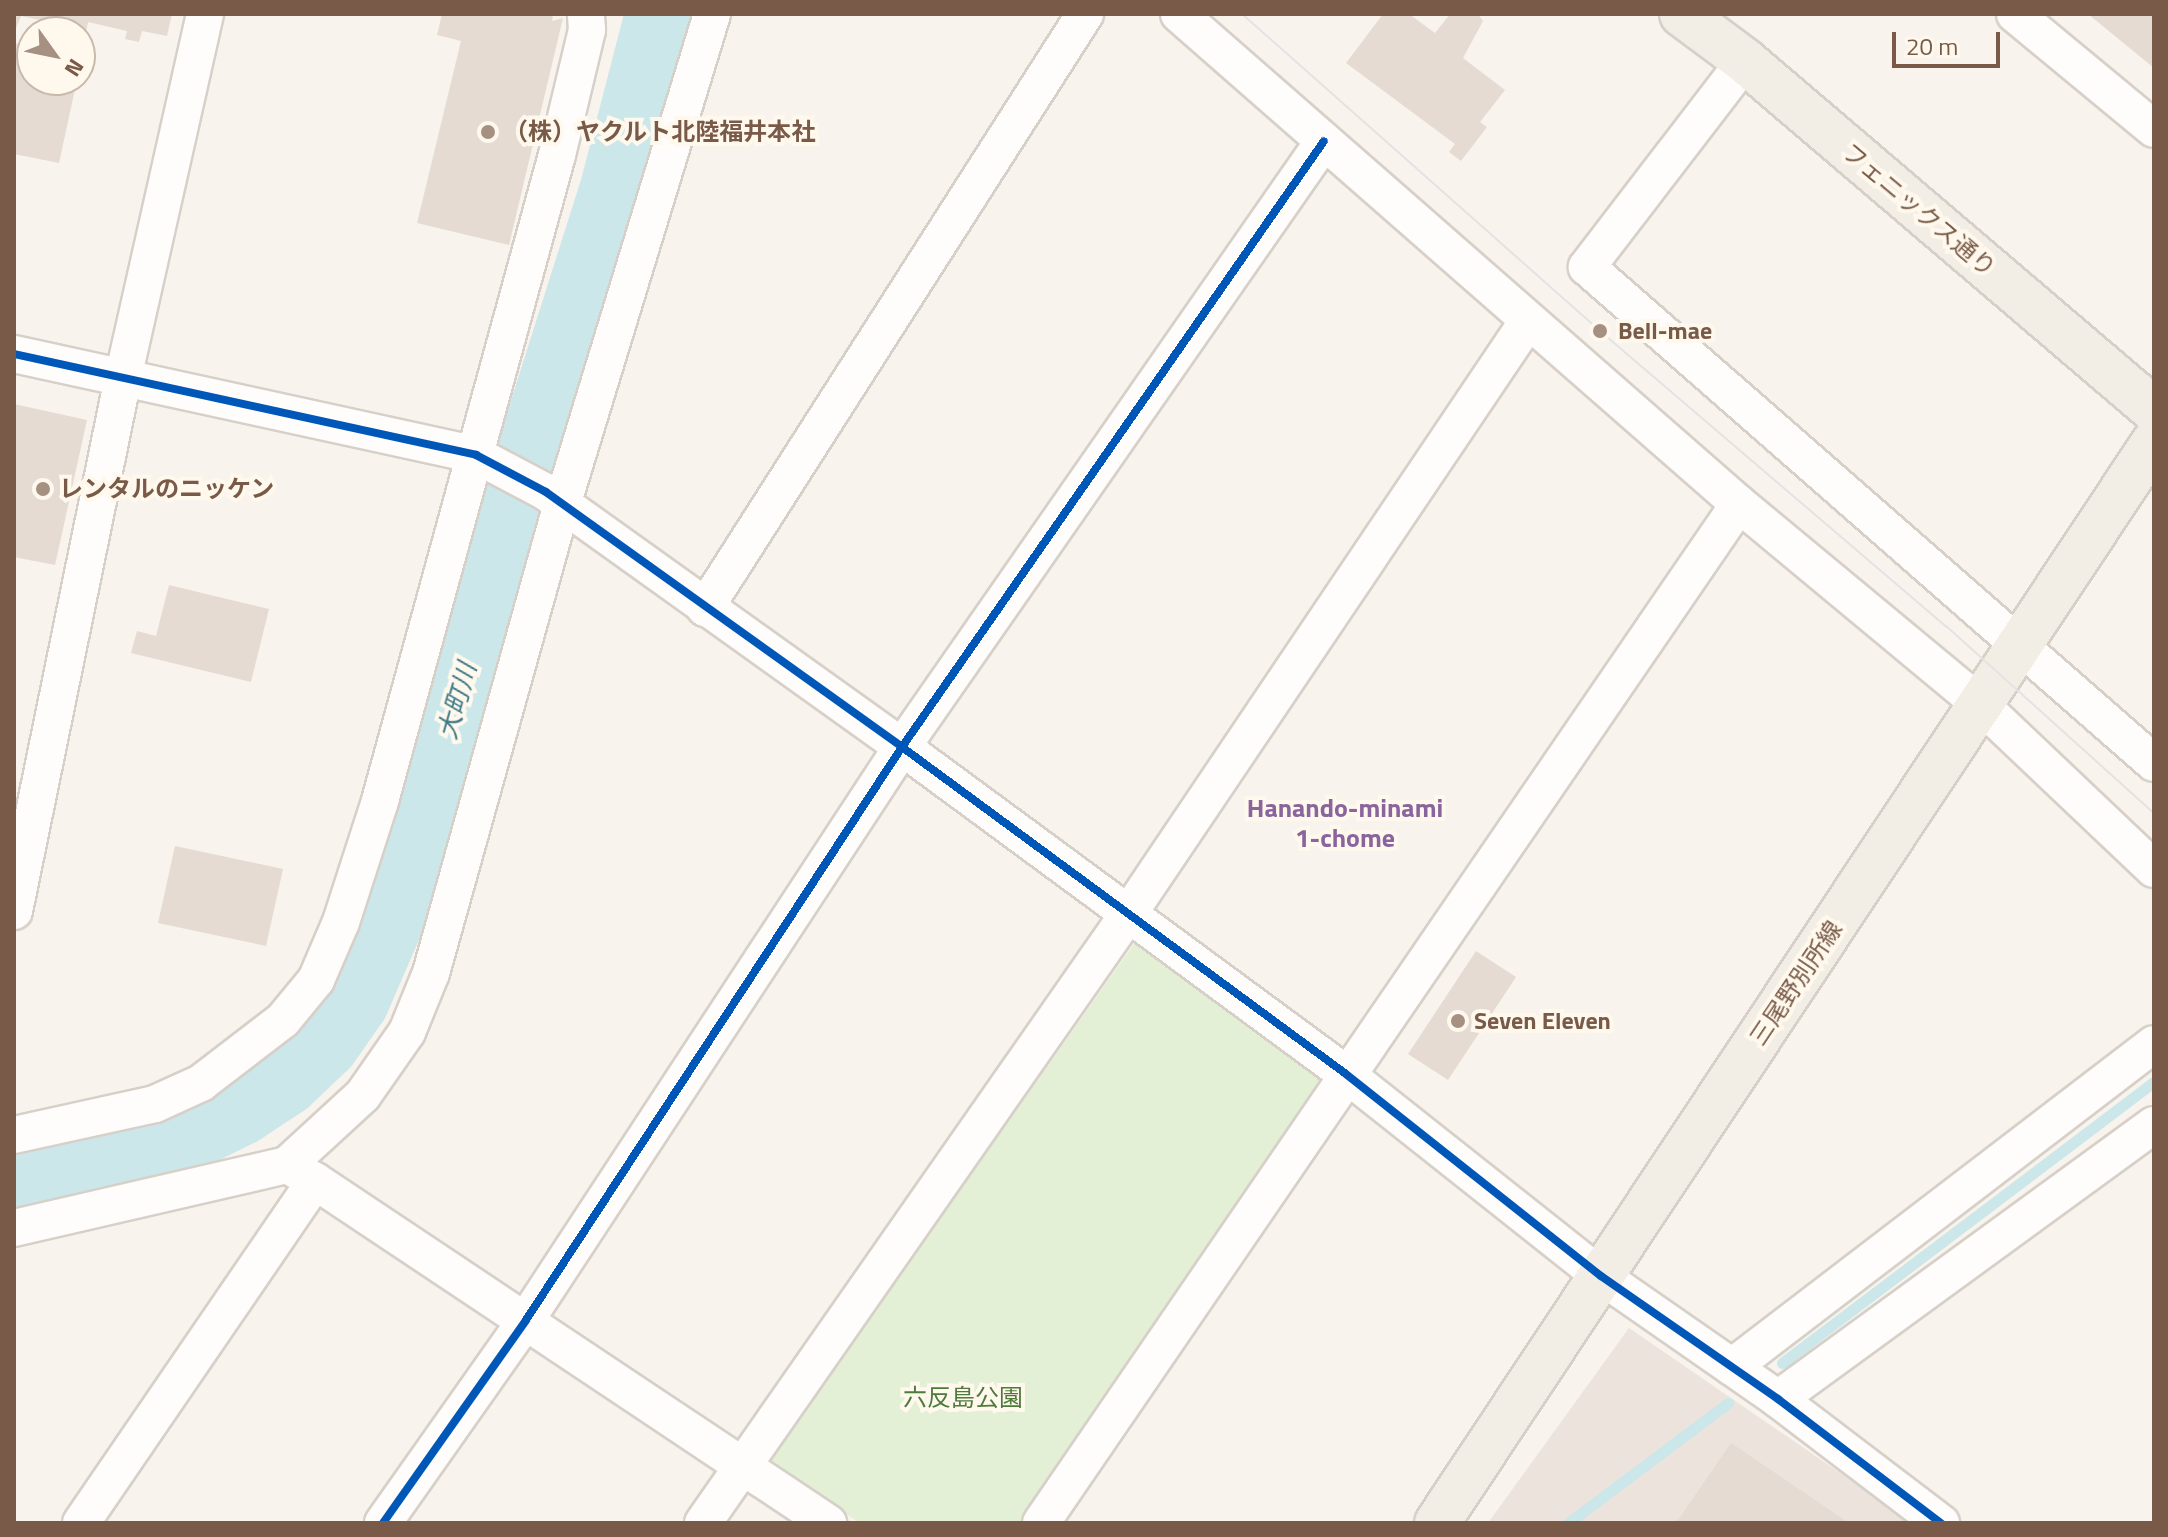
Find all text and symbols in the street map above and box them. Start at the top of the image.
north arrow [16,16,96,96]
scale bar [1896,16,2004,66]
text: 20 m [1906,28,1958,64]
text: N [56,52,93,84]
place label: （株）ヤクルト北陸福井本社 [504,118,816,146]
marker: （株）ヤクルト北陸福井本社 [479,123,497,141]
street label: フェニックス通り [1836,137,2002,283]
place label: Bell-mae [1618,317,1712,345]
marker: Bell-mae [1589,320,1611,342]
place label: レンタルのニッケン [59,475,275,503]
marker: レンタルのニッケン [34,480,52,498]
water label: 大町川 [431,659,483,743]
district label: Hanando-minami 1-chome [1247,792,1443,854]
street label: 三尾野別所線 [1744,915,1848,1051]
place label: Seven Eleven [1474,1007,1611,1035]
marker: Seven Eleven [1449,1012,1467,1030]
park label: 六反島公園 [903,1384,1023,1412]

